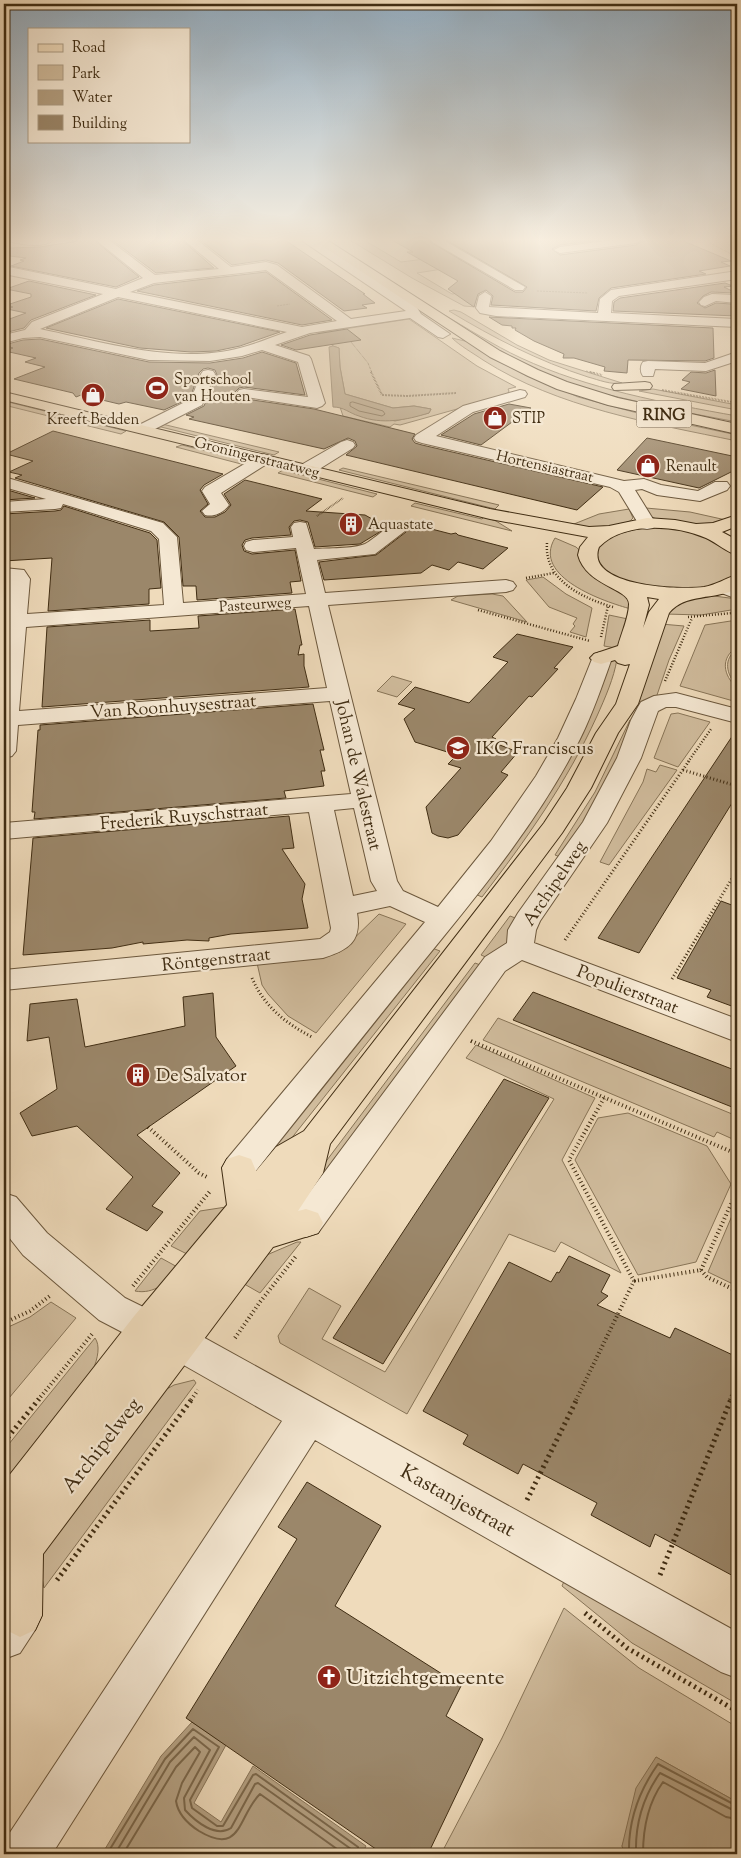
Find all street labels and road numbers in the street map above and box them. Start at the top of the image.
road number: RING [636,400,692,428]
street label: Groningerstraatweg [192,433,321,484]
street label: Hortensiastraat [494,446,595,489]
street label: Pasteurweg [218,592,292,619]
street label: Van Roonhuysestraat [89,689,257,727]
street label: Johan de Walestraat [327,697,387,853]
street label: Frederik Ruyschstraat [99,798,269,838]
street label: Archipelweg [518,836,594,932]
street label: Röntgenstraat [161,942,272,980]
street label: Populierstraat [573,960,682,1022]
street label: Archipelweg [56,1392,150,1500]
street label: Kastanjestraat [394,1458,520,1546]

